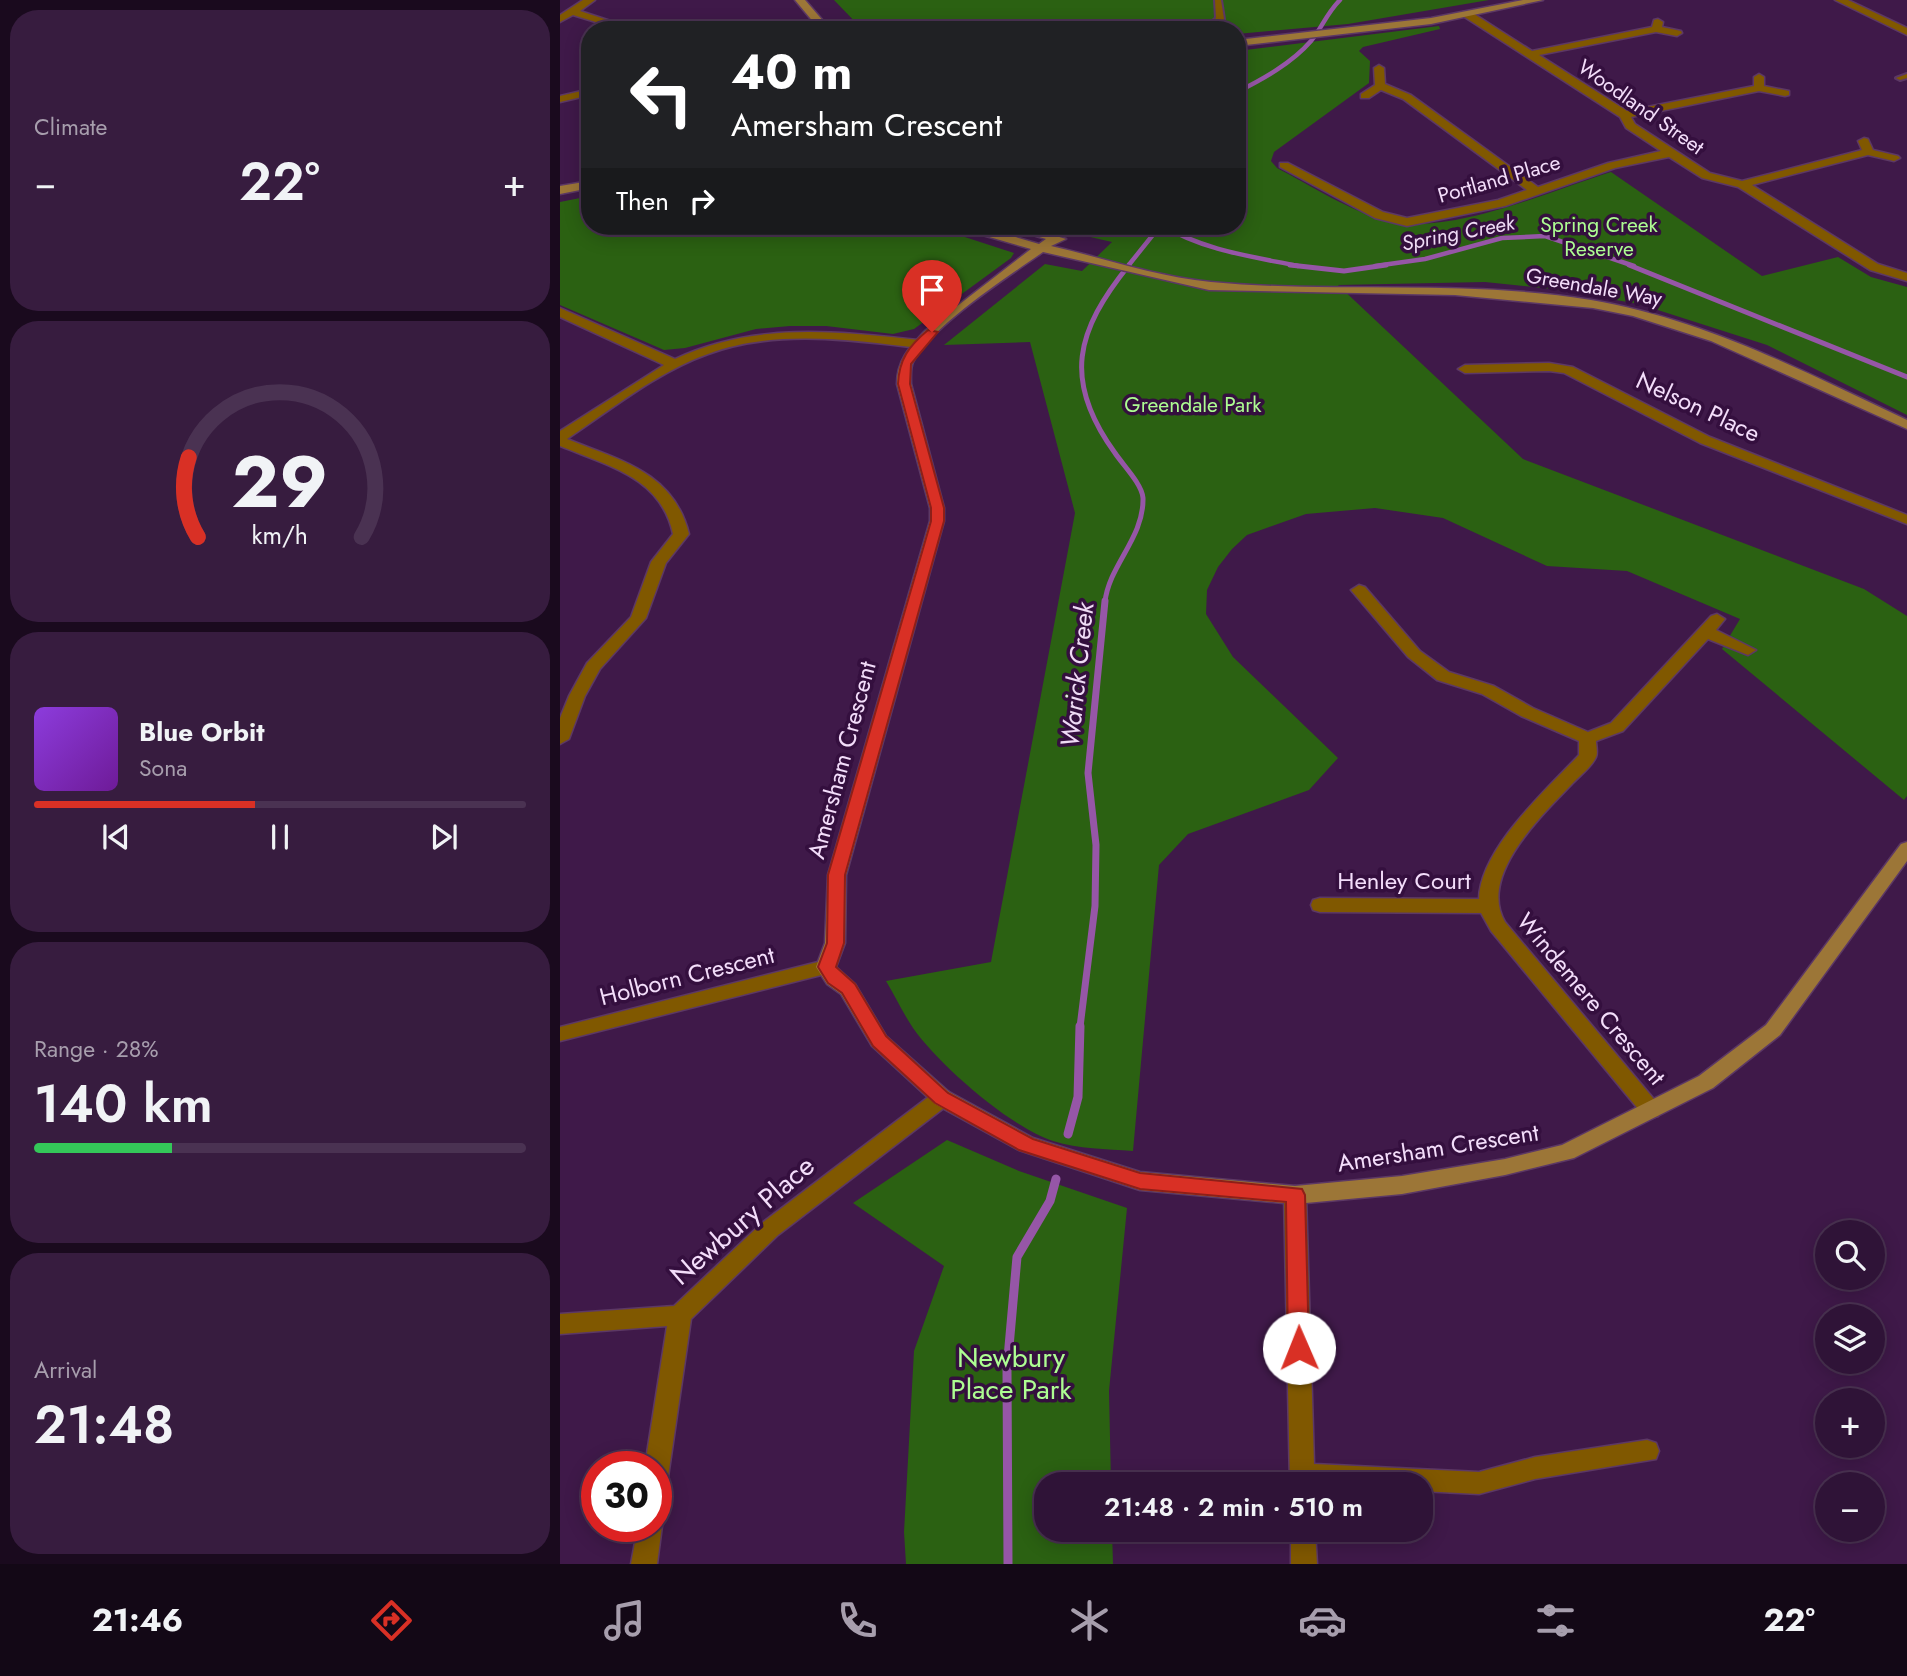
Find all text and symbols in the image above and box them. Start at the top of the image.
text: 40 m [731,37,853,107]
icon: left [616,49,707,140]
street label: Woodland Street [1572,52,1710,162]
text: Amersham Crescent [731,102,1002,148]
text: Climate [34,110,107,144]
text: 22° [239,144,320,220]
street label: Portland Place [1434,147,1564,211]
text: − [34,155,56,210]
text: + [503,155,526,210]
text: Then [616,182,669,220]
icon: right [683,182,721,220]
water label: Spring Creek [1399,207,1518,259]
park label: Spring Creek Reserve [1540,210,1659,264]
pin [902,260,962,332]
street label: Greendale Way [1524,260,1665,314]
icon: arrive [913,271,951,309]
street label: Nelson Place [1630,363,1766,451]
park label: Greendale Park [1124,390,1262,420]
text: 29 [232,430,328,535]
text: km/h [252,517,308,553]
water label: Warick Creek [1050,599,1104,749]
street label: Amersham Crescent [798,657,885,863]
text: Blue Orbit [139,713,264,751]
text: Sona [139,751,187,785]
icon: previous [97,818,135,856]
icon: pause [261,818,299,856]
icon: next [425,818,463,856]
street label: Henley Court [1337,863,1471,898]
street label: Windemere Crescent [1509,905,1674,1093]
street label: Holborn Crescent [596,937,778,1014]
text: Range · 28% [34,1032,159,1066]
text: 140 km [34,1066,213,1142]
street label: Amersham Crescent [1335,1114,1541,1181]
street label: Newbury Place [661,1146,824,1295]
map controls [1815,1220,1885,1542]
button: search [1815,1220,1885,1290]
button: layers [1815,1304,1885,1374]
position arrow [1262,1311,1336,1385]
park label: Newbury Place Park [950,1337,1072,1410]
text: Arrival [34,1353,97,1387]
text: 21:48 [34,1387,174,1463]
button: + [1815,1388,1885,1458]
speed limit sign: 30 [581,1451,672,1542]
button: − [1815,1472,1885,1542]
text: 21:48 · 2 min · 510 m [1104,1488,1363,1526]
icon: directions [367,1596,416,1645]
icon: music [600,1596,649,1645]
icon: phone [833,1596,882,1645]
icon: climate [1065,1596,1114,1645]
icon: car [1298,1596,1347,1645]
icon: filters [1531,1596,1580,1645]
text: 21:46 [92,1597,183,1643]
text: 22° [1764,1597,1815,1643]

